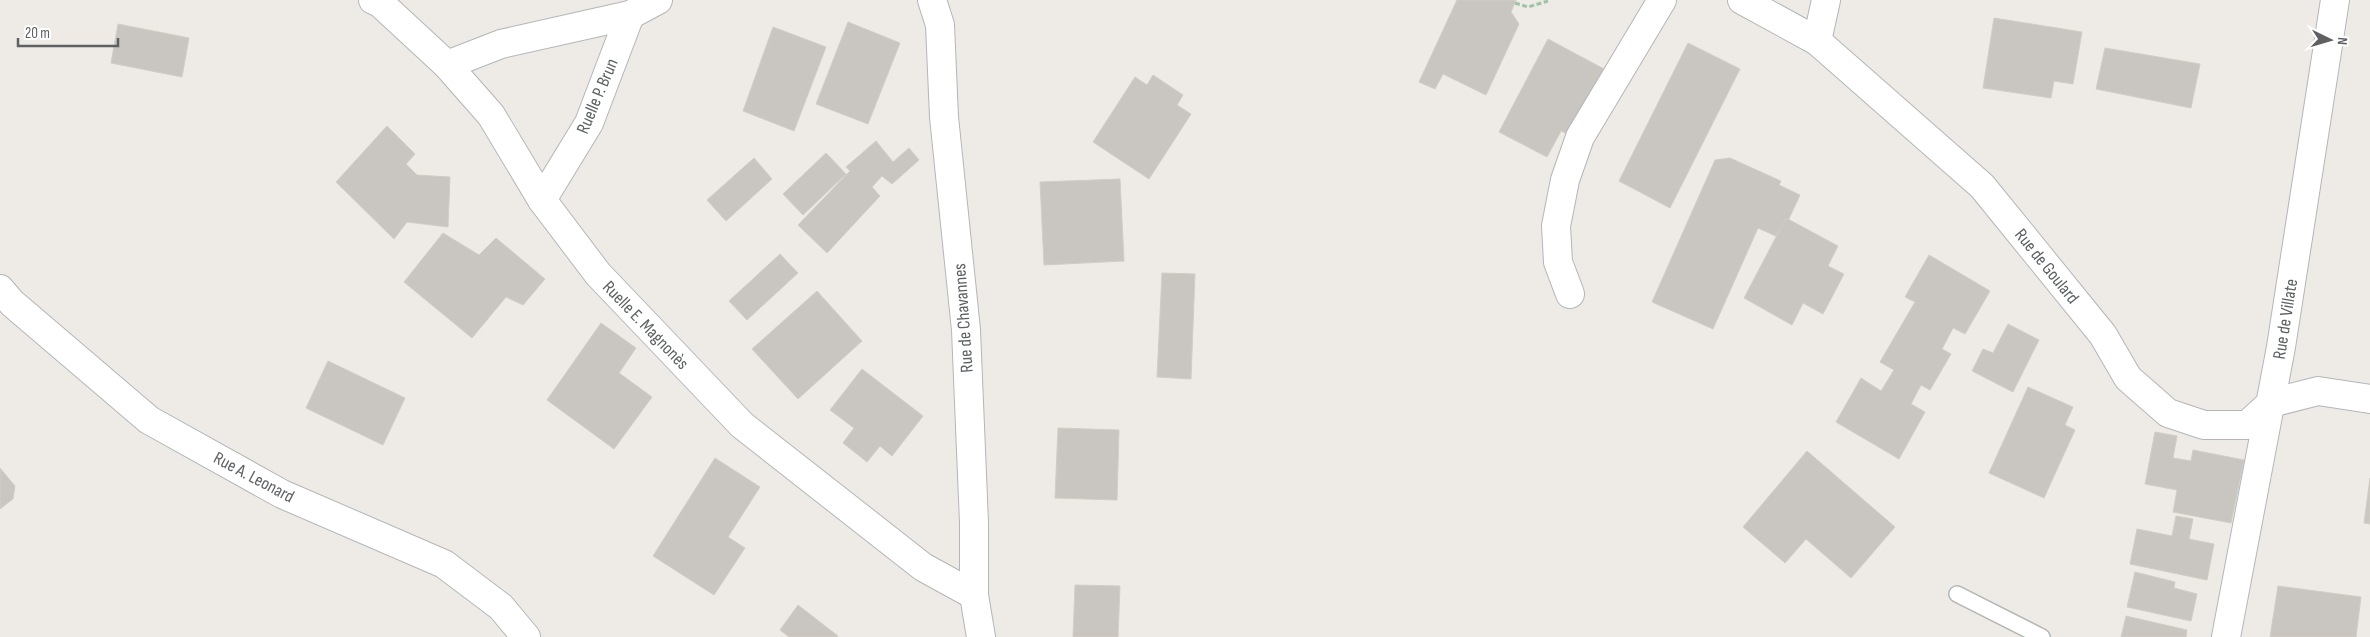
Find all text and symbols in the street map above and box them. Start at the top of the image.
scale bar [18,15,118,47]
north arrow [2305,15,2355,65]
text: 20 m [25,24,50,43]
text: N [2334,37,2351,46]
street label: Ruelle P. Brun [572,55,623,137]
street label: Rue de Goulard [2010,225,2083,308]
street label: Rue de Chavannes [949,263,978,373]
street label: Ruelle E. Magnonès [598,277,693,374]
street label: Rue de Villate [2269,277,2302,361]
street label: Rue A. Leonard [210,447,298,507]

